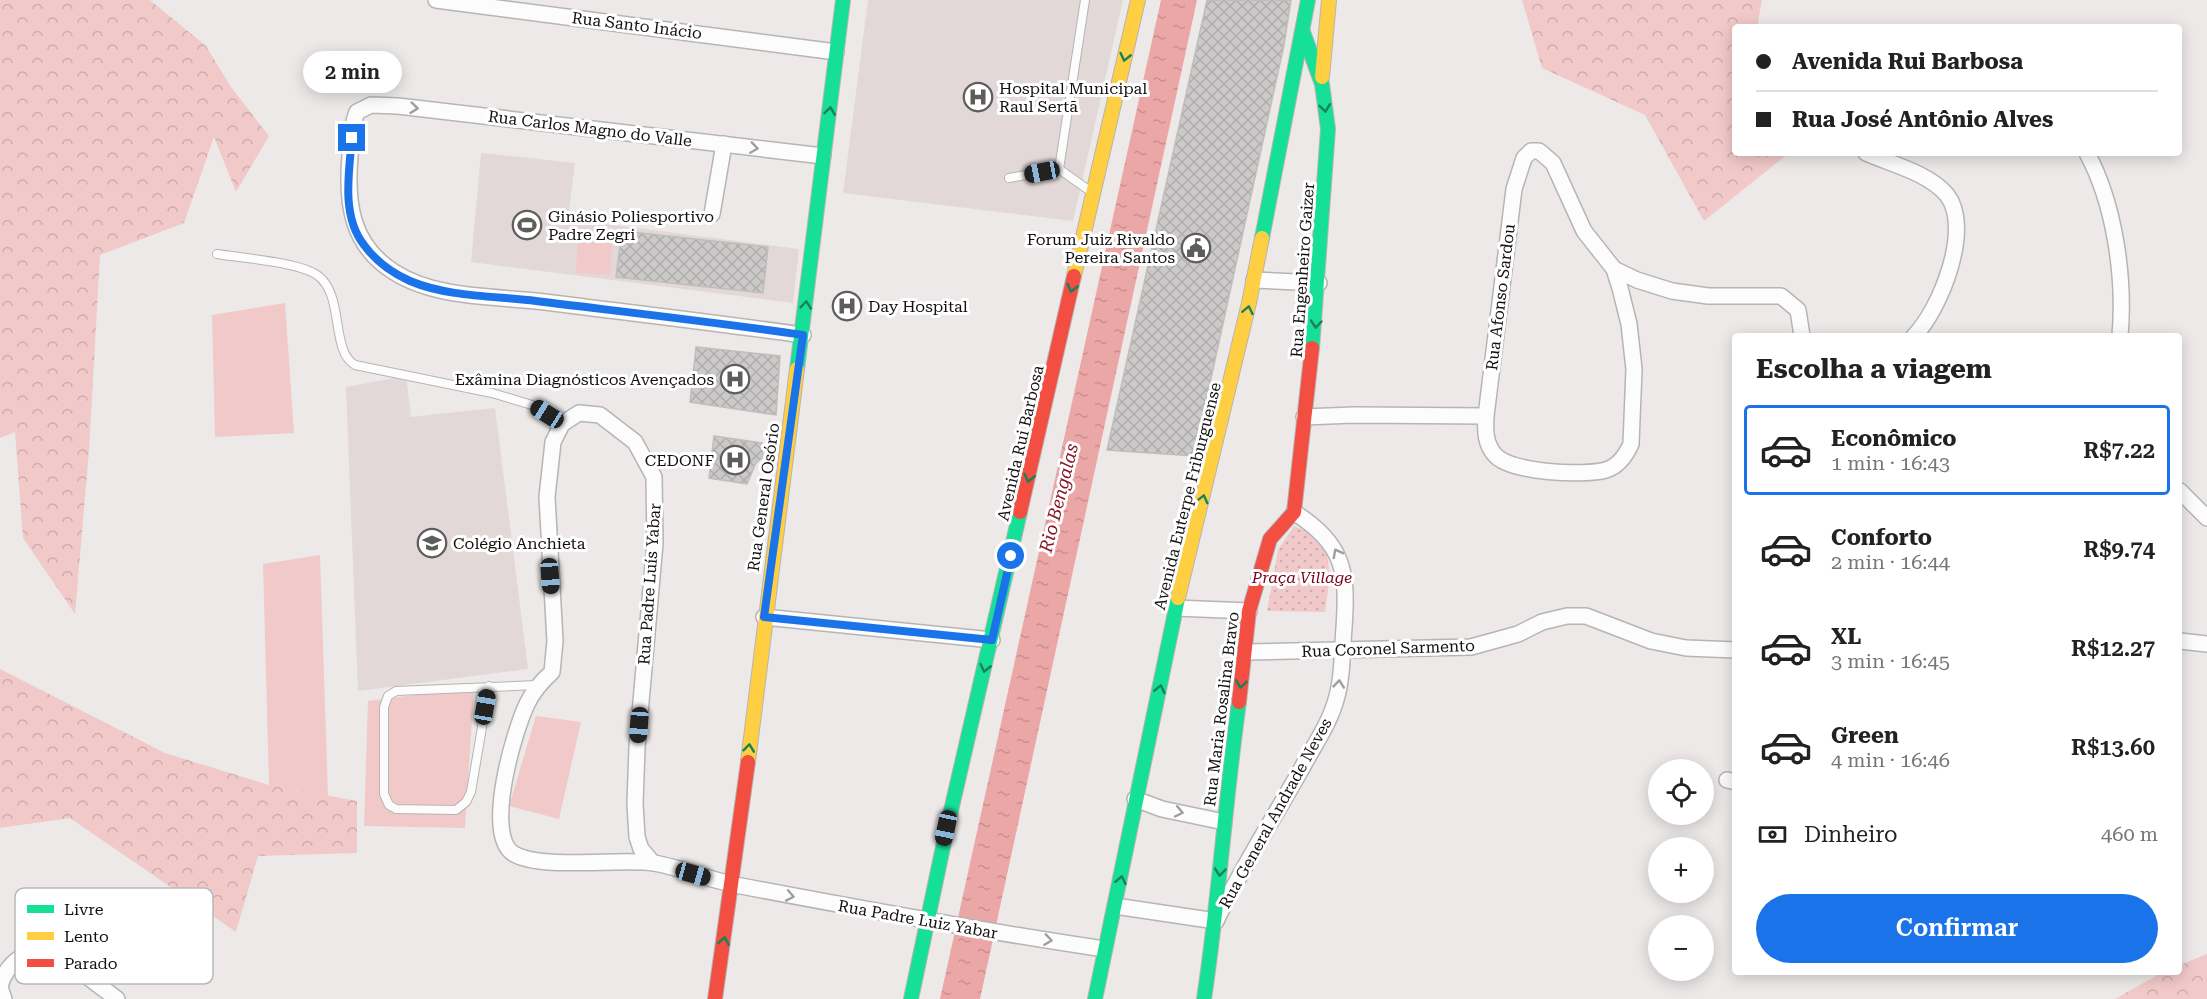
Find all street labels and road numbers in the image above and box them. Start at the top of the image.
street label: Rua Santo Inácio [571,8,703,43]
street label: Rua Carlos Magno do Valle [487,107,693,150]
street label: Rua Engenheiro Gaizer [1287,181,1318,358]
street label: Rua Afonso Sardou [1482,223,1519,371]
street label: Avenida Rui Barbosa [993,363,1048,523]
street label: Avenida Euterpe Friburguense [1150,380,1225,612]
street label: Rua General Osório [744,421,783,573]
street label: Rua Padre Luís Yabar [634,502,665,665]
street label: Rua Maria Rosalina Bravo [1200,611,1243,807]
street label: Rua Coronel Sarmento [1301,636,1475,661]
street label: Rua General Andrade Neves [1215,714,1336,912]
street label: Rua Padre Luiz Yabar [837,896,1000,943]

